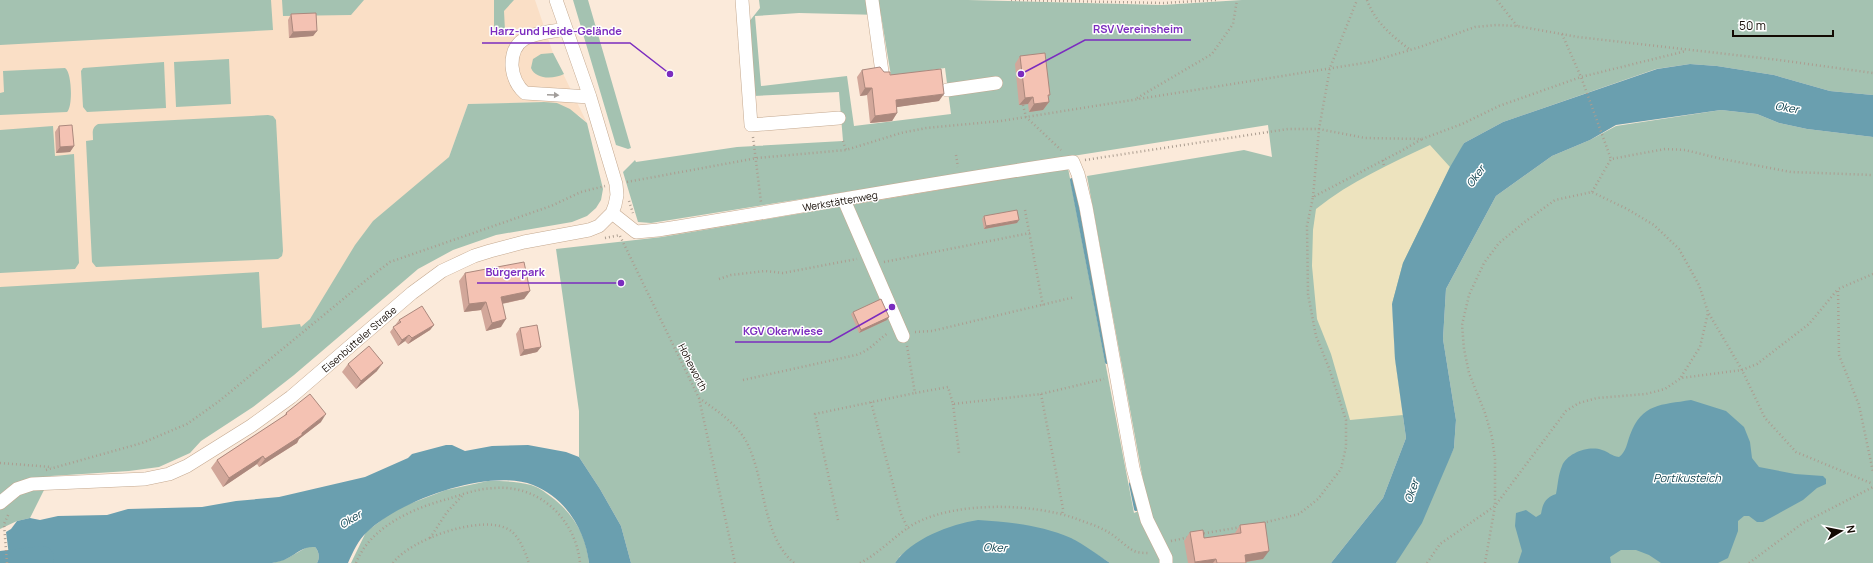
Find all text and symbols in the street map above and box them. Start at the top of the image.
scale bar [1733,12,1833,38]
callout: RSV Vereinsheim [1085,17,1191,40]
text: 50 m [1739,17,1766,34]
callout: Harz-und Heide-Gelände [482,20,630,43]
text: RSV Vereinsheim [1093,21,1183,36]
text: Harz-und Heide-Gelände [490,23,622,38]
one-way arrow [547,92,559,99]
water label: Oker [1774,98,1802,117]
water label: Oker [1462,160,1489,190]
street label: Werkstättenweg [801,187,879,215]
callout: Bürgerpark [477,260,552,283]
text: Bürgerpark [485,264,546,279]
street label: Eisenbütteler Straße [319,303,399,375]
callout: KGV Okerwiese [735,319,830,342]
text: KGV Okerwiese [743,323,823,338]
street label: Hoheworth [675,341,711,393]
water label: Portikusteich [1653,470,1721,485]
water label: Oker [1400,475,1423,505]
water label: Oker [336,505,366,532]
north arrow [1821,511,1861,551]
text: N [1843,524,1859,534]
water label: Oker [983,539,1009,555]

